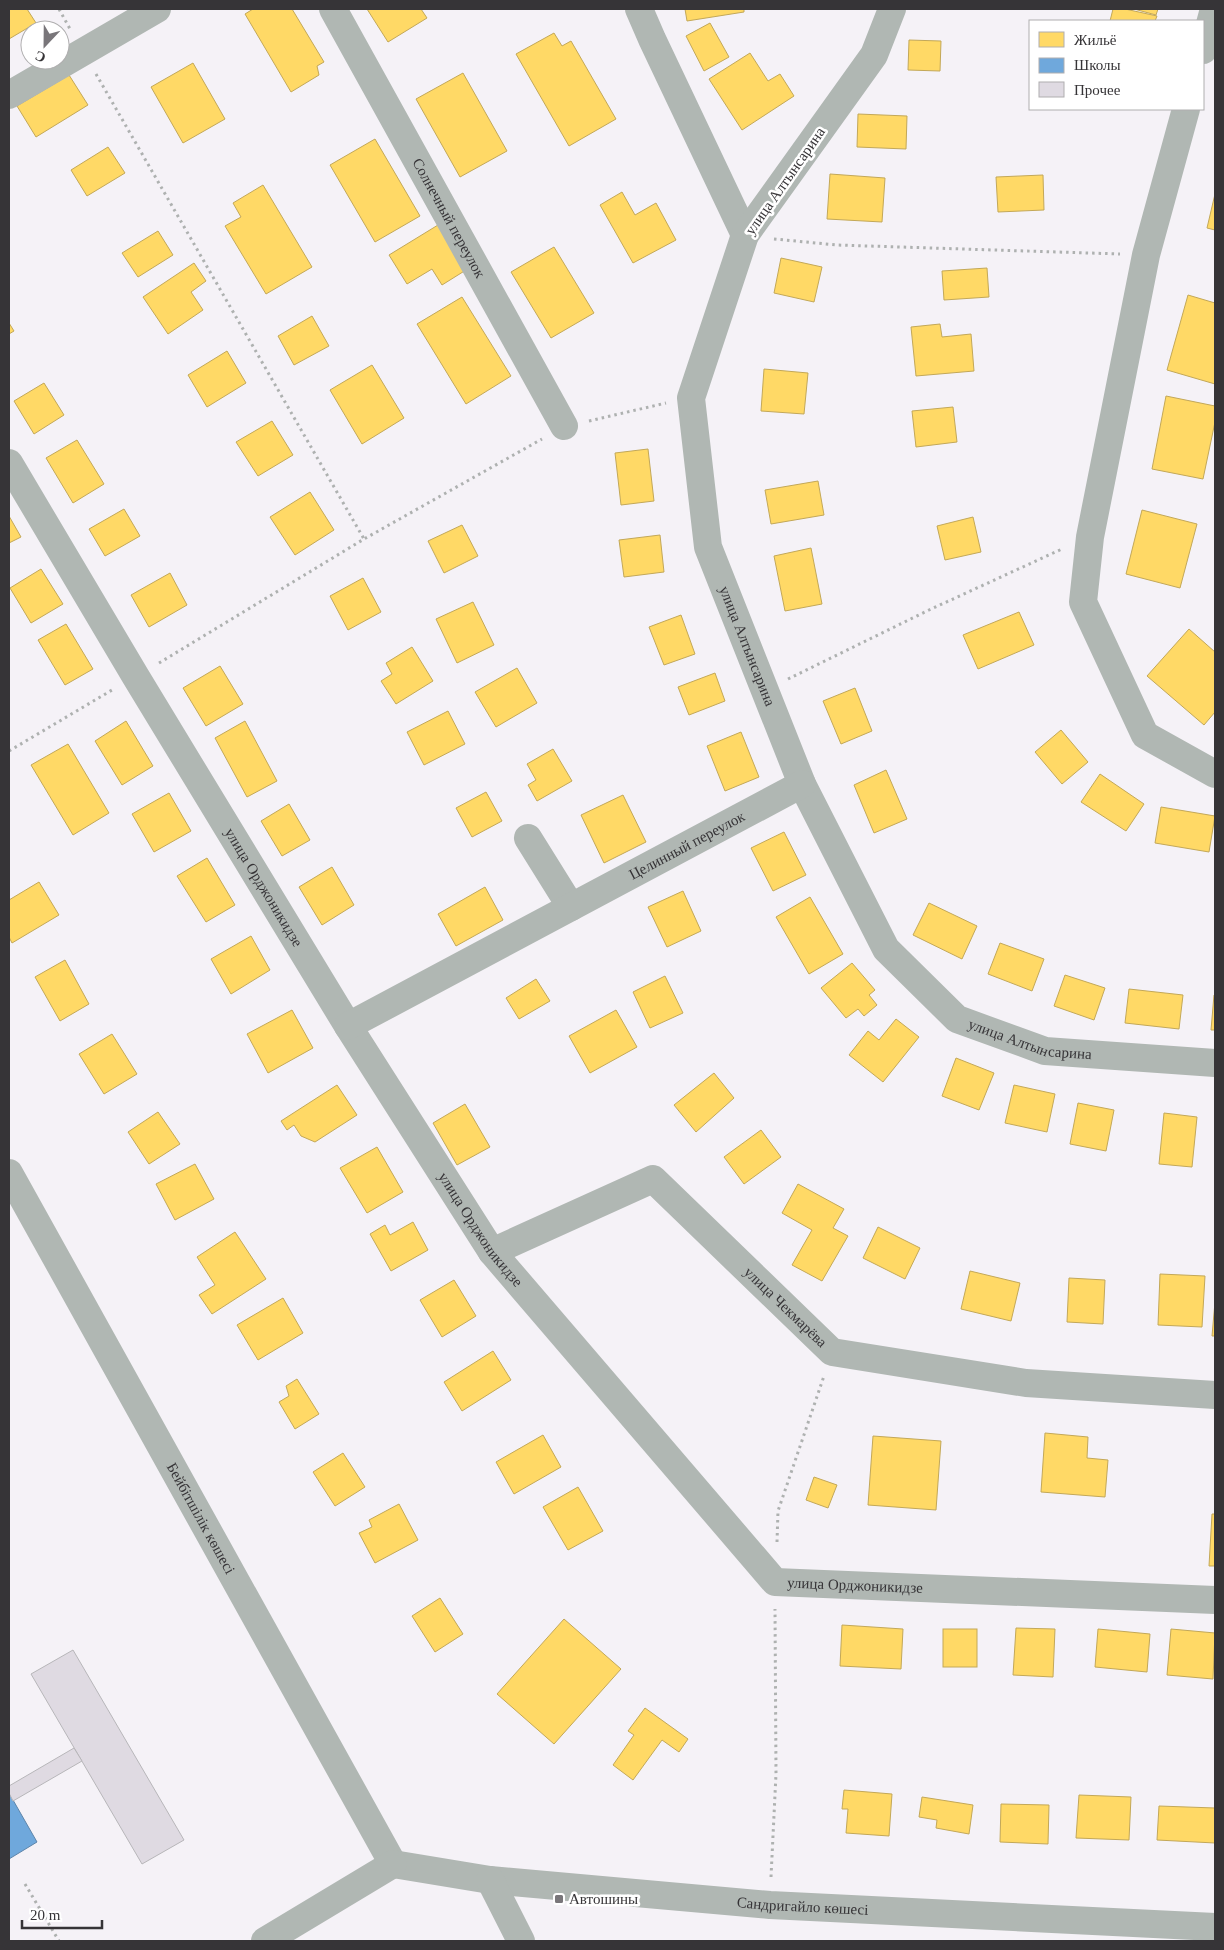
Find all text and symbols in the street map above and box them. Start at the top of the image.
north arrow [20,20,70,70]
legend [1029,20,1204,110]
text: Жильё [1074,32,1117,48]
text: С [33,48,48,65]
text: Школы [1074,57,1121,73]
text: Прочее [1074,82,1121,98]
street label: улица Алтынсарина [742,124,828,238]
street label: Солнечный переулок [409,155,489,281]
street label: улица Алтынсарина [716,584,778,709]
street label: Целинный переулок [626,808,748,883]
street label: улица Орджоникидзе [222,825,306,950]
street label: улица Алтынсарина [966,1016,1093,1062]
street label: улица Орджоникидзе [435,1169,526,1290]
street label: улица Чекмарёва [741,1264,830,1351]
street label: Бейбітшілік көшесі [164,1460,238,1577]
street label: улица Орджоникидзе [787,1575,924,1596]
place label: Автошины [569,1891,638,1907]
marker: Автошины [553,1893,565,1905]
street label: Сандригайло көшесі [736,1894,869,1918]
scale bar [22,1898,102,1930]
text: 20 m [30,1907,61,1923]

